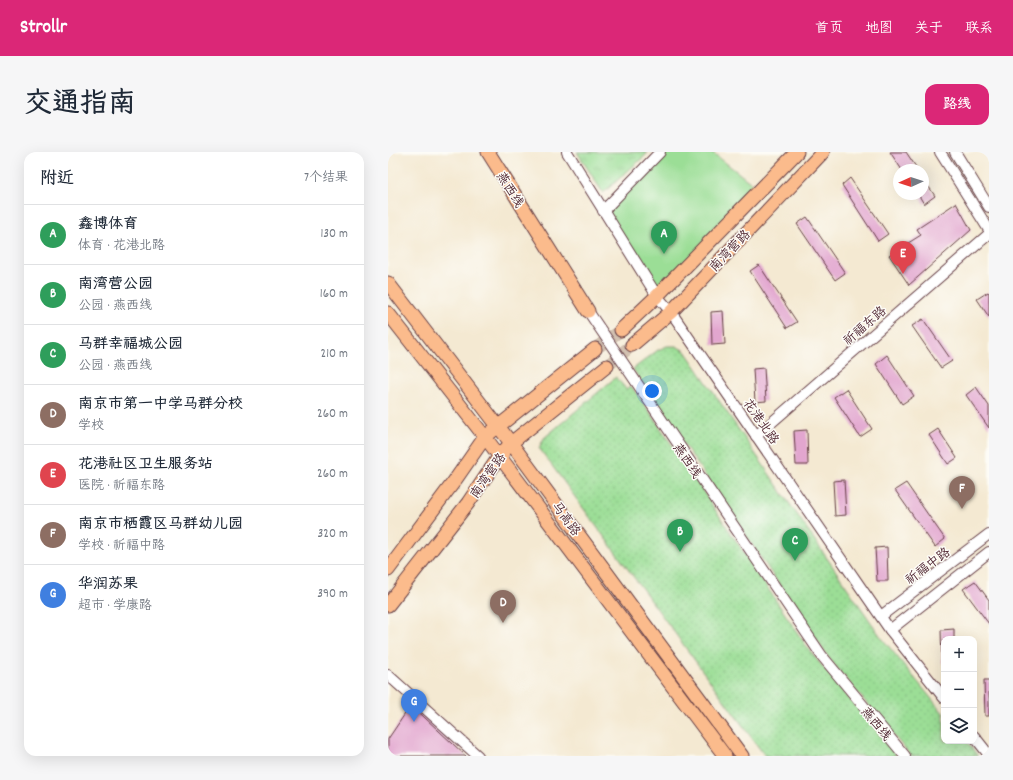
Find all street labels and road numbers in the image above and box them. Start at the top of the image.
street label: 燕西线 [490,169,527,212]
street label: 南湾营路 [706,226,756,277]
street label: 祈福东路 [840,303,892,351]
street label: 花港北路 [737,396,783,449]
street label: 燕西线 [667,440,705,483]
street label: 南湾营路 [466,450,512,503]
street label: 马高路 [546,498,584,541]
street label: 祈福中路 [902,544,955,590]
street label: 燕西线 [855,704,895,746]

